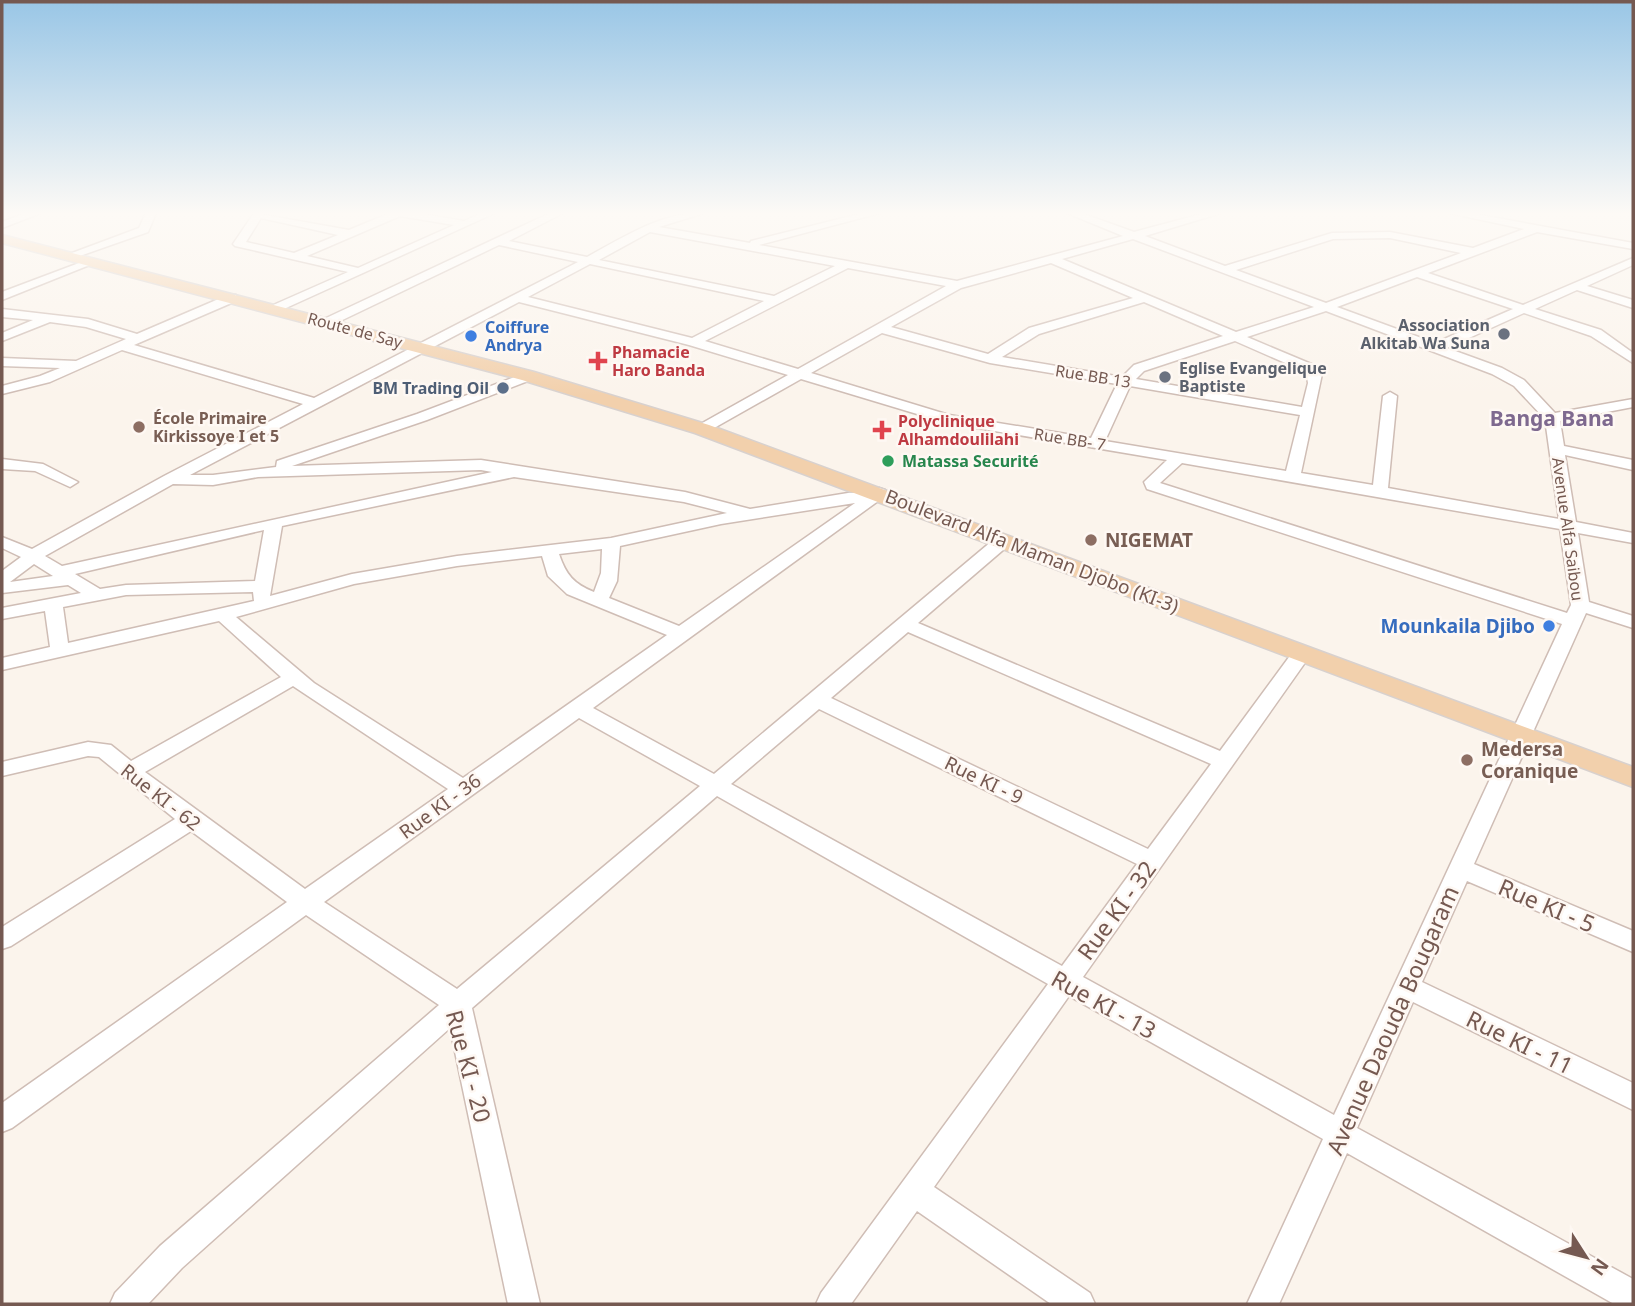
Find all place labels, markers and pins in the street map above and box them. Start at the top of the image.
place label: Association Alkitab Wa Suna [1361,314,1490,354]
place label: Coiffure Andrya [485,316,549,356]
marker: Association Alkitab Wa Suna [1496,326,1512,342]
marker: Coiffure Andrya [463,328,479,344]
place label: Phamacie Haro Banda [612,341,705,381]
marker: Phamacie Haro Banda [590,353,606,369]
place label: Eglise Evangelique Baptiste [1179,357,1327,397]
marker: Eglise Evangelique Baptiste [1157,369,1173,385]
place label: BM Trading Oil [372,377,489,399]
marker: BM Trading Oil [495,380,511,396]
place label: École Primaire Kirkissoye I et 5 [153,407,279,447]
place label: Polyclinique Alhamdoulilahi [898,410,1019,450]
marker: École Primaire Kirkissoye I et 5 [131,419,147,435]
marker: Polyclinique Alhamdoulilahi [872,420,892,440]
place label: Matassa Securité [902,450,1038,472]
marker: Matassa Securité [880,453,896,469]
place label: NIGEMAT [1105,527,1193,553]
marker: NIGEMAT [1083,532,1099,548]
place label: Mounkaila Djibo [1381,613,1535,639]
marker: Mounkaila Djibo [1541,618,1557,634]
place label: Medersa Coranique [1481,736,1578,784]
marker: Medersa Coranique [1459,752,1475,768]

